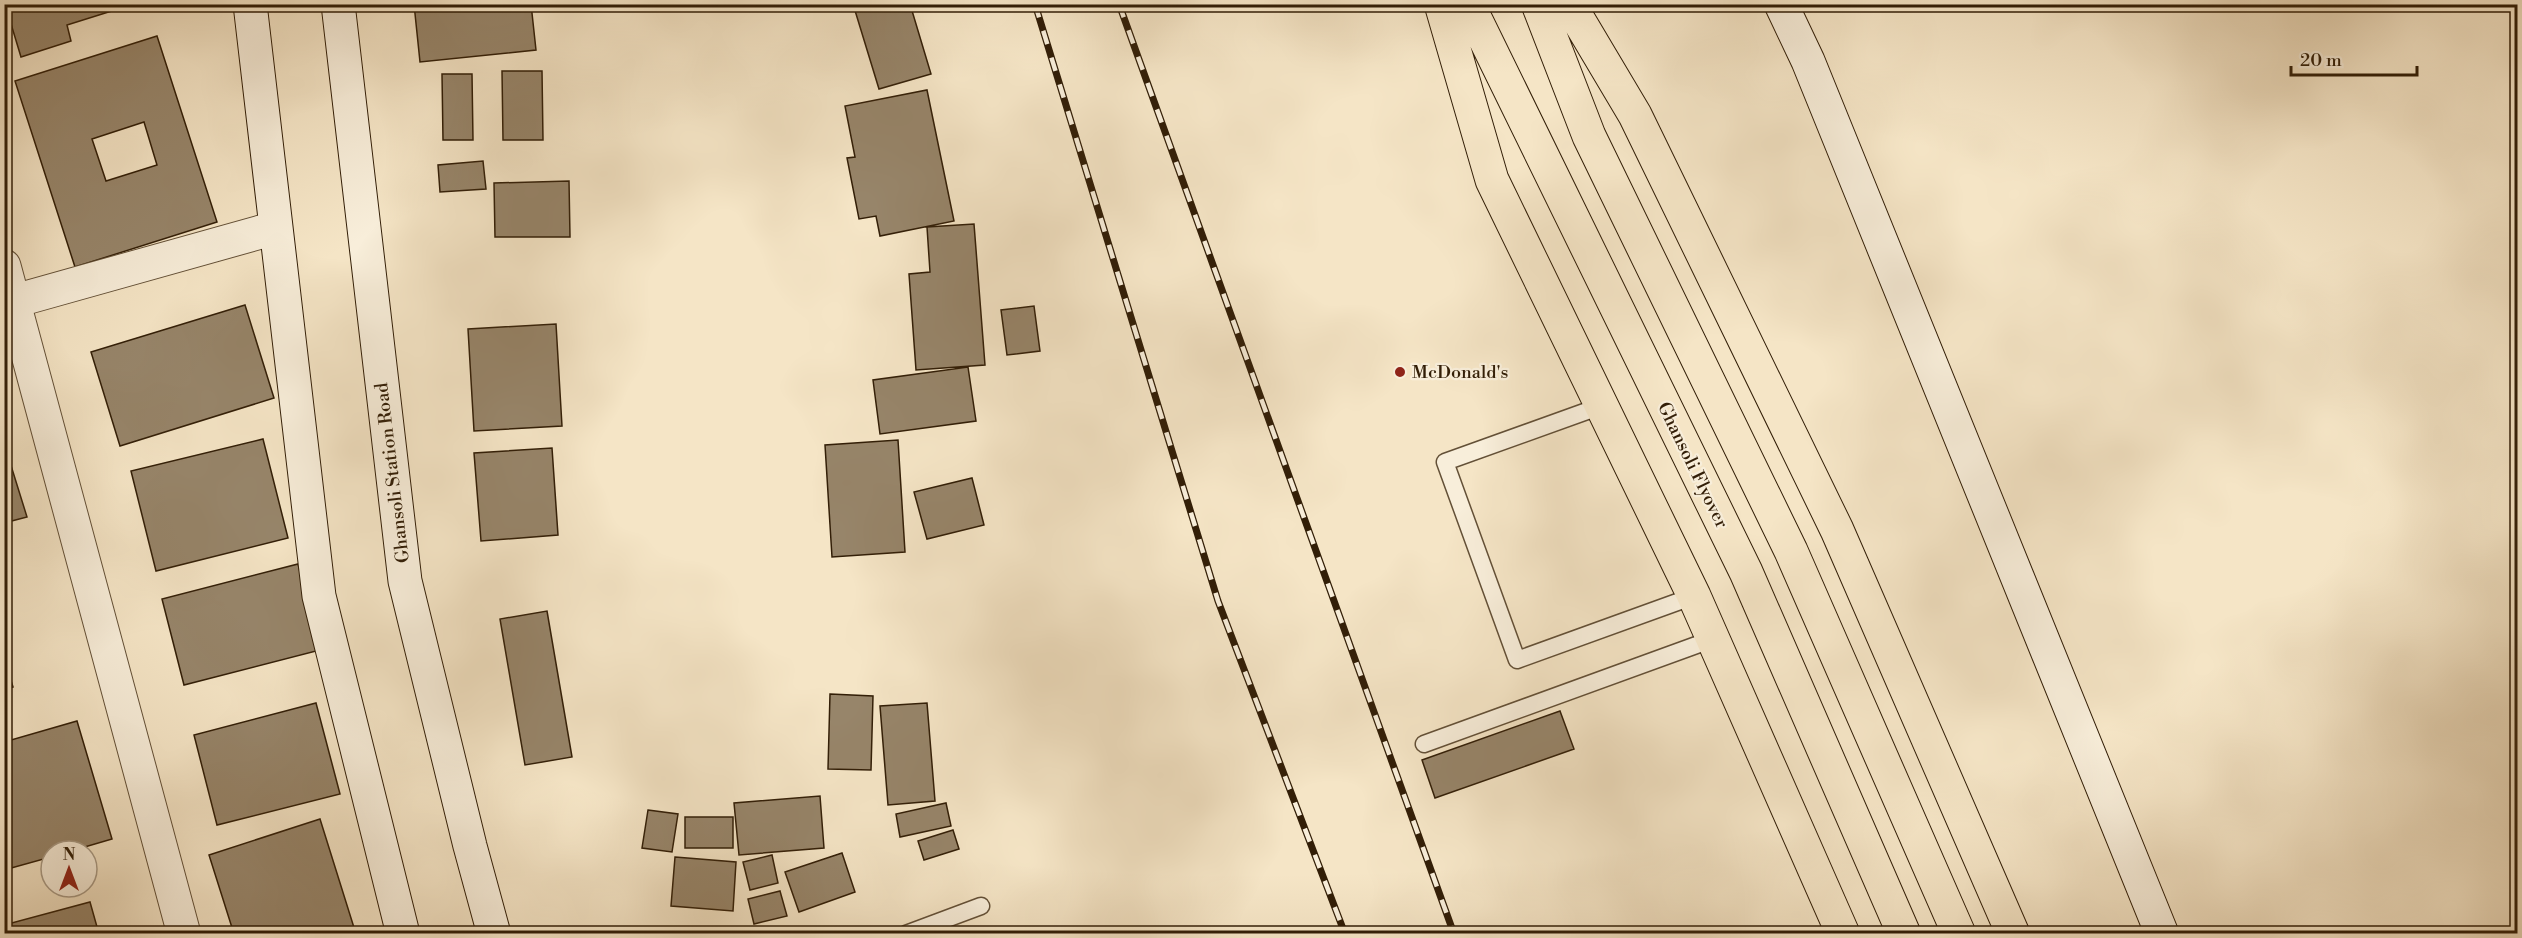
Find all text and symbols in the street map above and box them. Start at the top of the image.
scale bar [2291,39,2417,77]
text: 20 m [2300,49,2342,72]
place label: McDonald's [1412,361,1509,384]
marker: McDonald's [1393,365,1407,379]
street label: Ghansoli Station Road [370,381,415,564]
street label: Ghansoli Flyover [1652,398,1733,532]
north arrow [39,839,99,899]
text: N [63,845,76,865]

